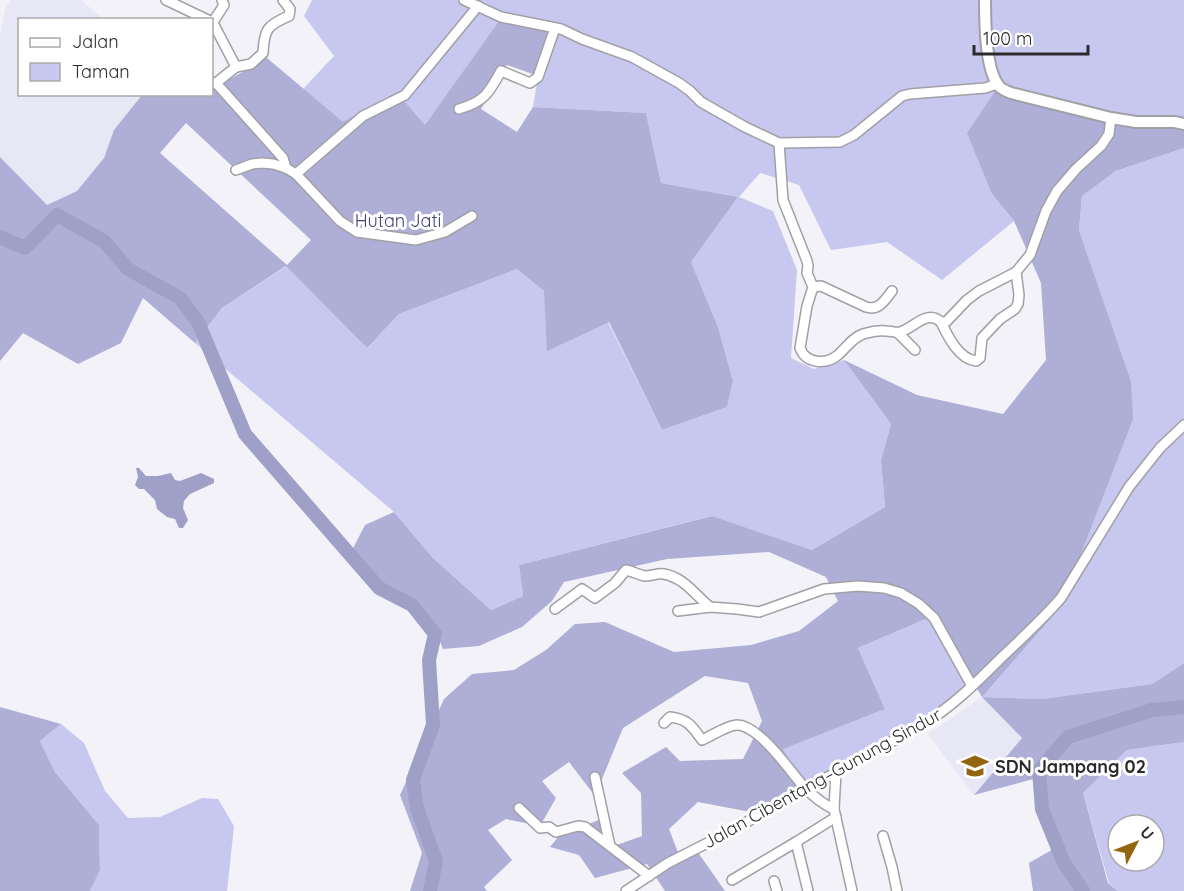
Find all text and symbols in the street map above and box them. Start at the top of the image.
legend [18,18,213,96]
scale bar [974,18,1088,56]
text: 100 m [983,27,1032,50]
text: Jalan [72,30,119,53]
text: Taman [72,60,130,83]
park label: Hutan Jati [355,209,441,232]
street label: Jalan Cibentang–Gunung Sindur [699,703,945,853]
school or university icon: SDN Jampang 02 [960,751,990,781]
place label: SDN Jampang 02 [995,755,1146,778]
north arrow [1106,813,1166,873]
text: U [1136,822,1158,844]

